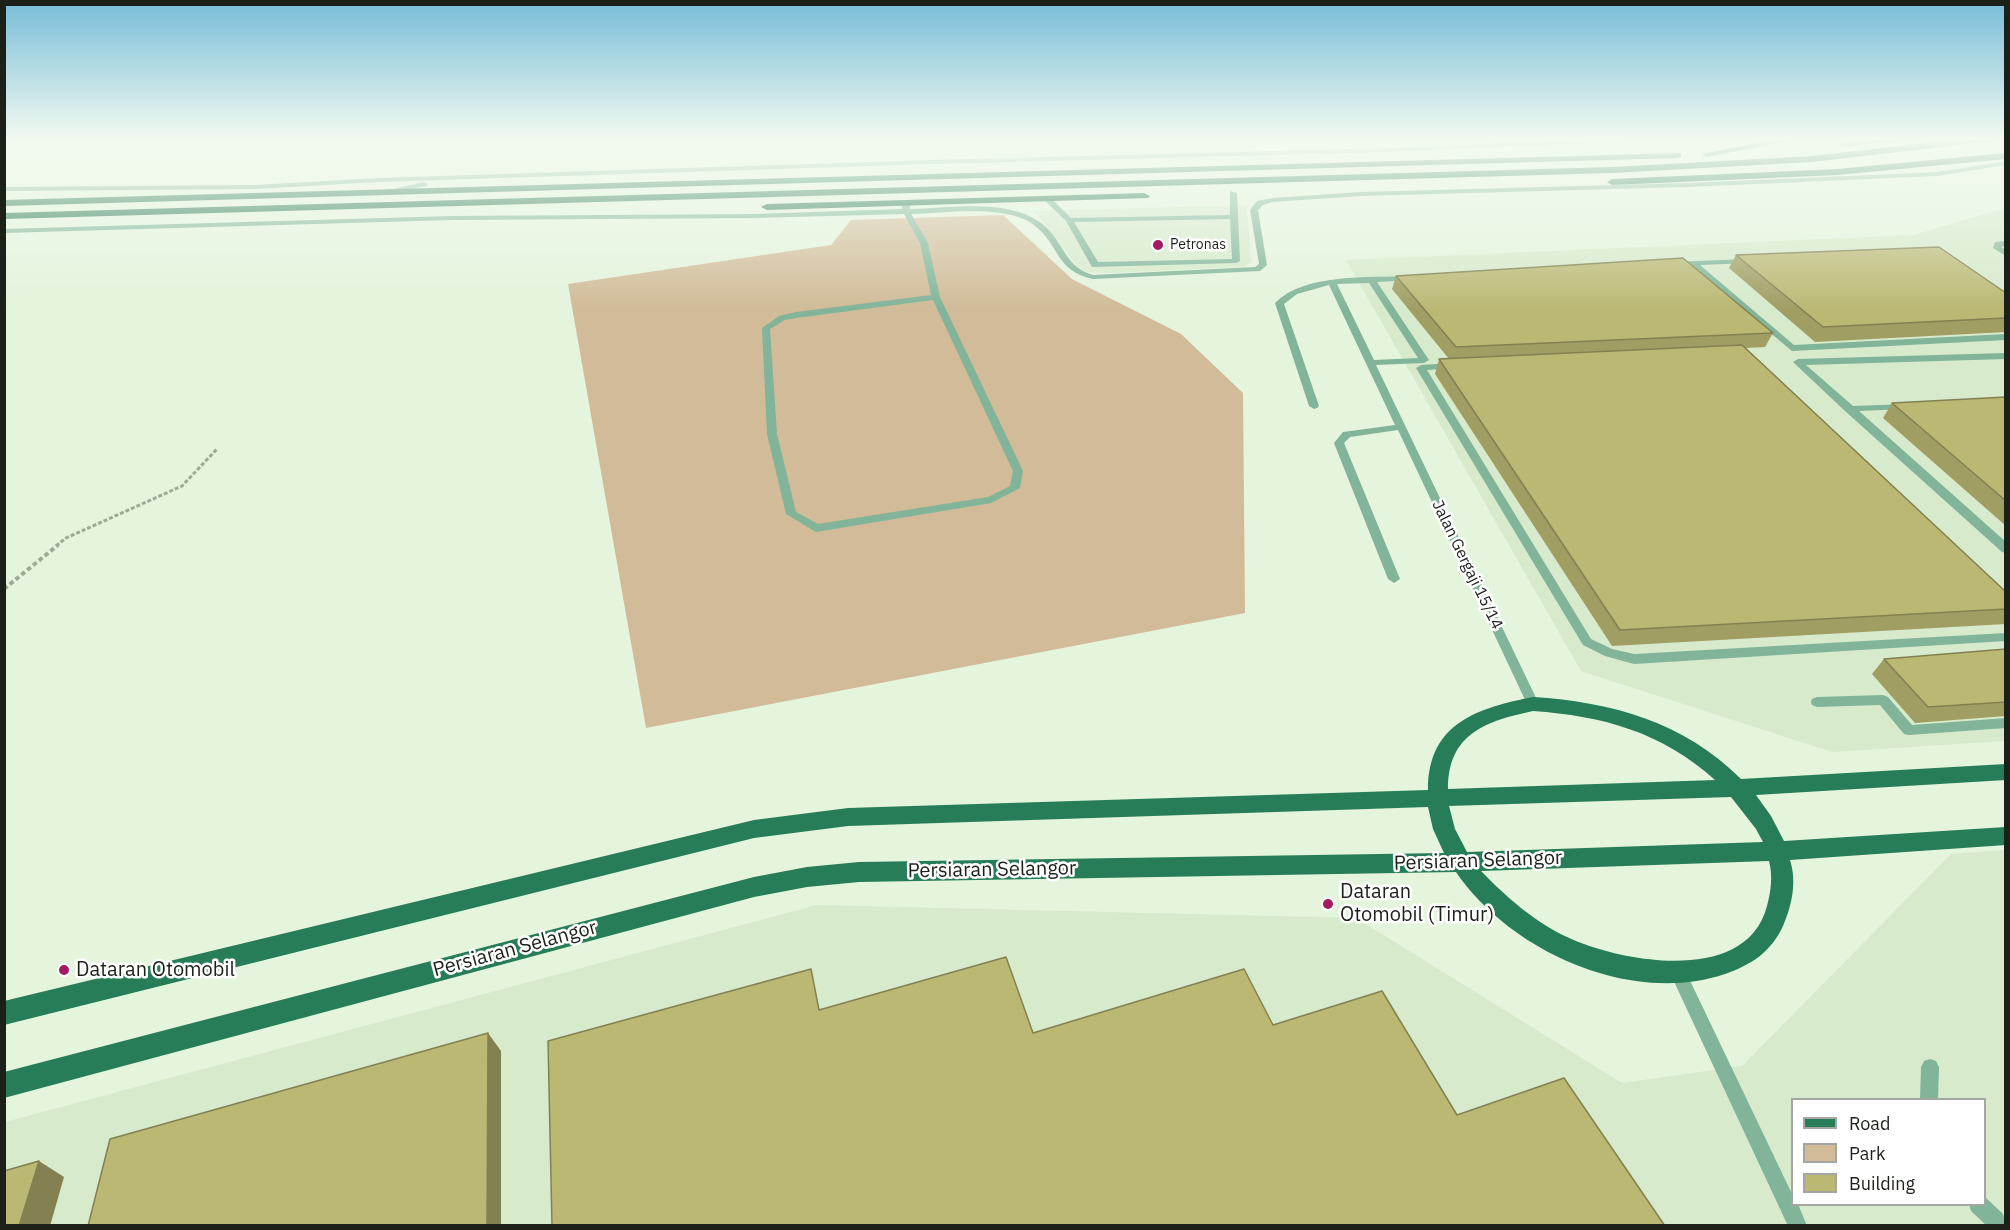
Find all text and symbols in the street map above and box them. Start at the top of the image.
place label: Petronas [1170,237,1226,253]
marker: Petronas [1151,238,1165,252]
street label: Jalan Gergaji 15/14 [1427,497,1507,633]
street label: Persiaran Selangor [1393,846,1563,876]
street label: Persiaran Selangor [908,857,1076,883]
place label: Dataran Otomobil (Timur) [1340,880,1494,927]
marker: Dataran Otomobil (Timur) [1321,897,1335,911]
street label: Persiaran Selangor [430,916,600,982]
place label: Dataran Otomobil [76,958,235,982]
marker: Dataran Otomobil [57,963,71,977]
legend [1791,1098,1986,1206]
text: Road [1849,1112,1890,1135]
text: Park [1849,1142,1885,1165]
text: Building [1849,1172,1915,1195]

